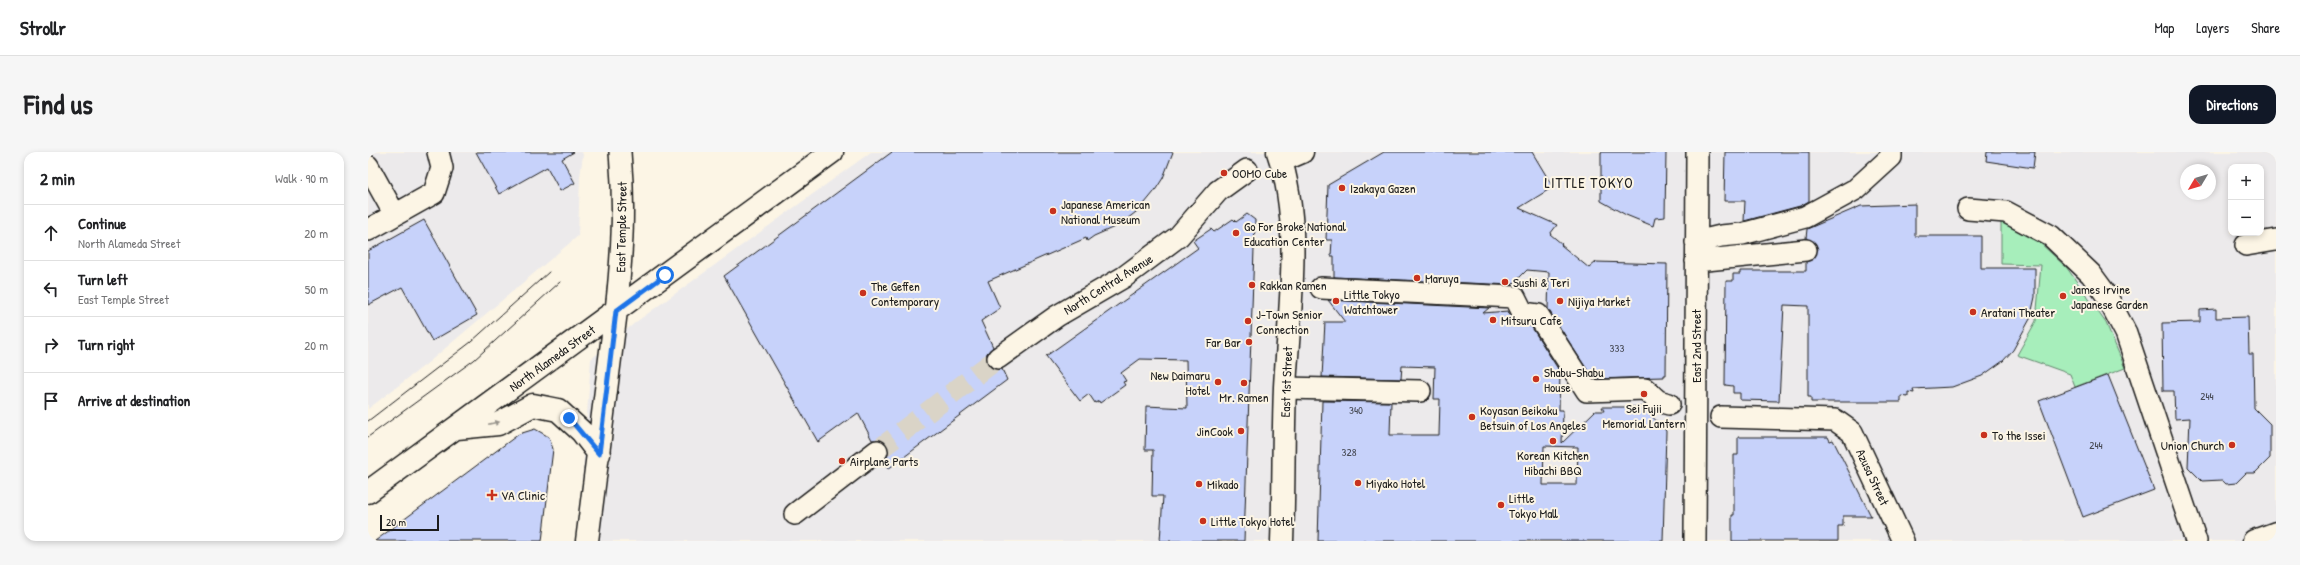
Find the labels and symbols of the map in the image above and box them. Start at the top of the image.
place label: OOMO Cube [1232,164,1287,182]
north arrow [2180,164,2216,200]
marker: OOMO Cube [1219,168,1229,178]
district label: LITTLE TOKYO [1545,172,1633,193]
place label: Izakaya Gazen [1350,179,1416,197]
street label: East Temple Street [611,181,631,273]
marker: Izakaya Gazen [1337,183,1347,193]
place label: Japanese American National Museum [1061,195,1150,228]
marker: Japanese American National Museum [1048,206,1058,216]
place label: Go For Broke National Education Center [1244,217,1347,250]
marker: Go For Broke National Education Center [1231,228,1241,238]
street label: North Central Avenue [1060,249,1156,319]
route start [656,266,674,284]
place label: Maruya [1425,269,1459,287]
marker: Maruya [1412,273,1422,283]
place label: Sushi & Teri [1513,273,1570,291]
place label: Rakkan Ramen [1260,276,1327,294]
place label: The Geffen Contemporary [871,277,940,310]
marker: Sushi & Teri [1500,277,1510,287]
marker: Rakkan Ramen [1247,280,1257,290]
place label: James Irvine Japanese Garden [2071,280,2148,313]
place label: Little Tokyo Watchtower [1344,285,1400,318]
marker: The Geffen Contemporary [858,288,868,298]
marker: James Irvine Japanese Garden [2058,291,2068,301]
place label: Nijiya Market [1568,292,1631,310]
marker: Little Tokyo Watchtower [1331,296,1341,306]
marker: Nijiya Market [1555,296,1565,306]
place label: Aratani Theater [1981,303,2055,321]
place label: J-Town Senior Connection [1256,305,1322,338]
marker: Aratani Theater [1968,307,1978,317]
street label: East 2nd Street [1687,309,1705,383]
place label: Mitsuru Cafe [1501,311,1562,329]
marker: Mitsuru Cafe [1488,315,1498,325]
marker: J-Town Senior Connection [1243,316,1253,326]
street label: North Alameda Street [505,320,599,395]
place label: Far Bar [1205,333,1241,351]
marker: Far Bar [1244,337,1254,347]
house number: 333 [1610,341,1624,355]
street label: East 1st Street [1276,346,1296,418]
place label: Shabu-Shabu House [1544,363,1603,396]
place label: New Daimaru Hotel [1151,366,1211,399]
marker: Shabu-Shabu House [1531,374,1541,384]
marker: New Daimaru Hotel [1213,377,1223,387]
marker: Mr. Ramen [1239,378,1249,388]
place label: Mr. Ramen [1219,388,1269,406]
marker: Sei Fujii Memorial Lantern [1639,389,1649,399]
house number: 244 [2200,389,2214,403]
place label: Sei Fujii Memorial Lantern [1603,399,1686,432]
place label: Koyasan Beikoku Betsuin of Los Angeles [1480,401,1586,434]
house number: 340 [1349,403,1363,417]
route end [560,409,578,427]
marker: Koyasan Beikoku Betsuin of Los Angeles [1467,412,1477,422]
one-way arrow [488,420,501,426]
place label: JinCook [1196,422,1234,440]
marker: JinCook [1236,426,1246,436]
place label: To the Issei [1992,426,2046,444]
marker: To the Issei [1979,430,1989,440]
marker: Korean Kitchen Hibachi BBQ [1548,436,1558,446]
place label: Union Church [2161,436,2225,454]
house number: 244 [2089,438,2103,452]
marker: Union Church [2227,440,2237,450]
house number: 328 [1342,445,1357,459]
place label: Korean Kitchen Hibachi BBQ [1517,446,1589,479]
street label: Azusa Street [1852,446,1894,509]
place label: Airplane Parts [850,452,918,470]
marker: Airplane Parts [837,456,847,466]
place label: Miyako Hotel [1366,474,1426,492]
place label: Mikado [1207,475,1238,493]
marker: Miyako Hotel [1353,478,1363,488]
marker: Mikado [1194,479,1204,489]
place label: VA Clinic [501,486,545,504]
marker: VA Clinic [486,489,498,501]
place label: Little Tokyo Mall [1509,489,1558,522]
marker: Little Tokyo Mall [1496,500,1506,510]
place label: Little Tokyo Hotel [1211,512,1295,530]
scale bar [380,513,439,532]
marker: Little Tokyo Hotel [1198,516,1208,526]

